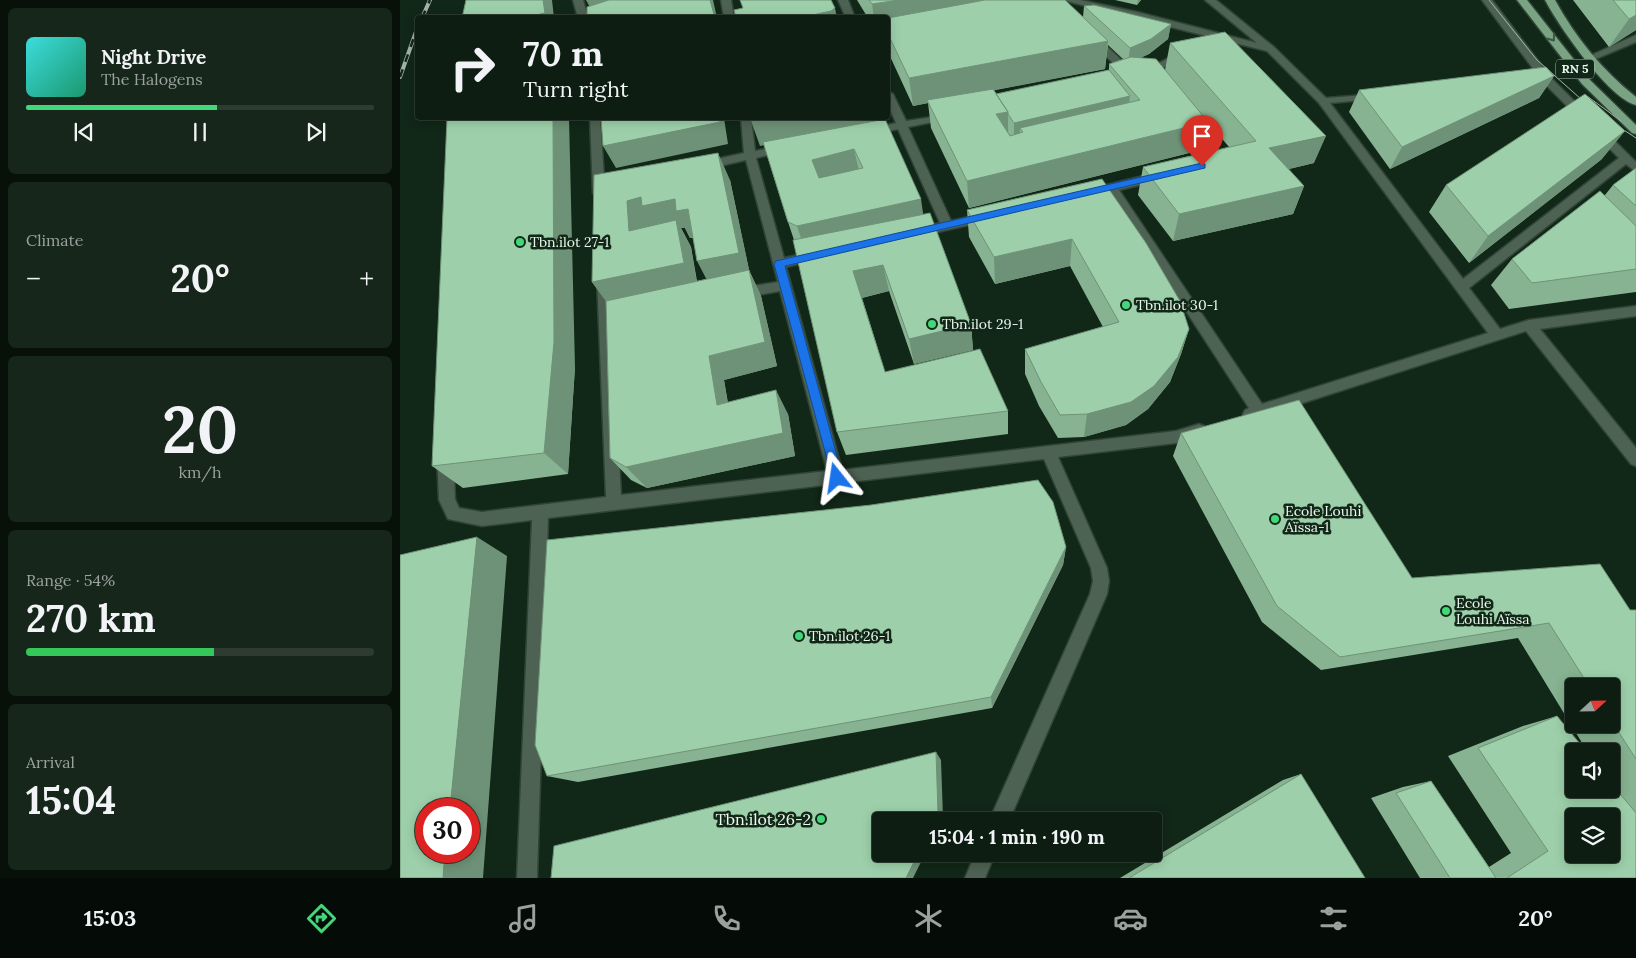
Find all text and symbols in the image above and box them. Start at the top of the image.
text: 70 m [523,31,603,76]
one-way arrow [1546,32,1555,42]
icon: right [440,35,505,100]
text: Night Drive [101,45,206,69]
road number: RN 5 [1556,60,1594,78]
text: The Halogens [101,69,203,89]
text: Turn right [523,75,628,103]
pin [1181,115,1223,166]
icon: previous [70,118,98,146]
icon: pause [186,118,214,146]
icon: next [302,118,330,146]
icon: arrive [1188,122,1216,150]
text: Climate [26,230,83,250]
place label: Tbn.ilot 27-1 [530,233,609,251]
marker: Tbn.ilot 27-1 [514,236,526,248]
text: 20° [171,254,229,302]
text: − [26,261,41,297]
text: + [359,261,374,297]
place label: Tbn.ilot 30-1 [1136,296,1218,314]
marker: Tbn.ilot 30-1 [1120,299,1132,311]
place label: Tbn.ilot 29-1 [942,315,1023,333]
marker: Tbn.ilot 29-1 [926,318,938,330]
text: 20 [162,388,238,471]
position arrow [810,451,862,503]
text: km/h [178,462,222,482]
place label: Ecole Louhi Aïssa-1 [1284,502,1361,536]
marker: Ecole Louhi Aïssa-1 [1269,513,1281,525]
text: Range · 54% [26,570,115,590]
text: 270 km [26,594,156,642]
place label: Ecole Louhi Aïssa [1456,594,1530,628]
marker: Ecole Louhi Aïssa [1440,605,1452,617]
place label: Tbn.ilot 26-1 [809,627,890,645]
marker: Tbn.ilot 26-1 [793,630,805,642]
north arrow [1565,678,1620,732]
map controls [1565,678,1620,863]
button: sound [1565,743,1620,798]
text: Arrival [26,752,75,772]
text: 15:04 [26,776,116,824]
speed limit sign: 30 [415,798,480,863]
button: layers [1565,808,1620,863]
place label: Tbn.ilot 26-2 [715,809,811,829]
marker: Tbn.ilot 26-2 [815,813,827,825]
text: 15:04 · 1 min · 190 m [929,825,1105,849]
icon: directions [304,901,339,936]
icon: music [506,901,541,936]
icon: phone [709,901,744,936]
icon: climate [911,901,946,936]
icon: car [1113,901,1148,936]
icon: filters [1316,901,1351,936]
text: 15:03 [84,904,136,932]
text: 20° [1518,904,1552,932]

